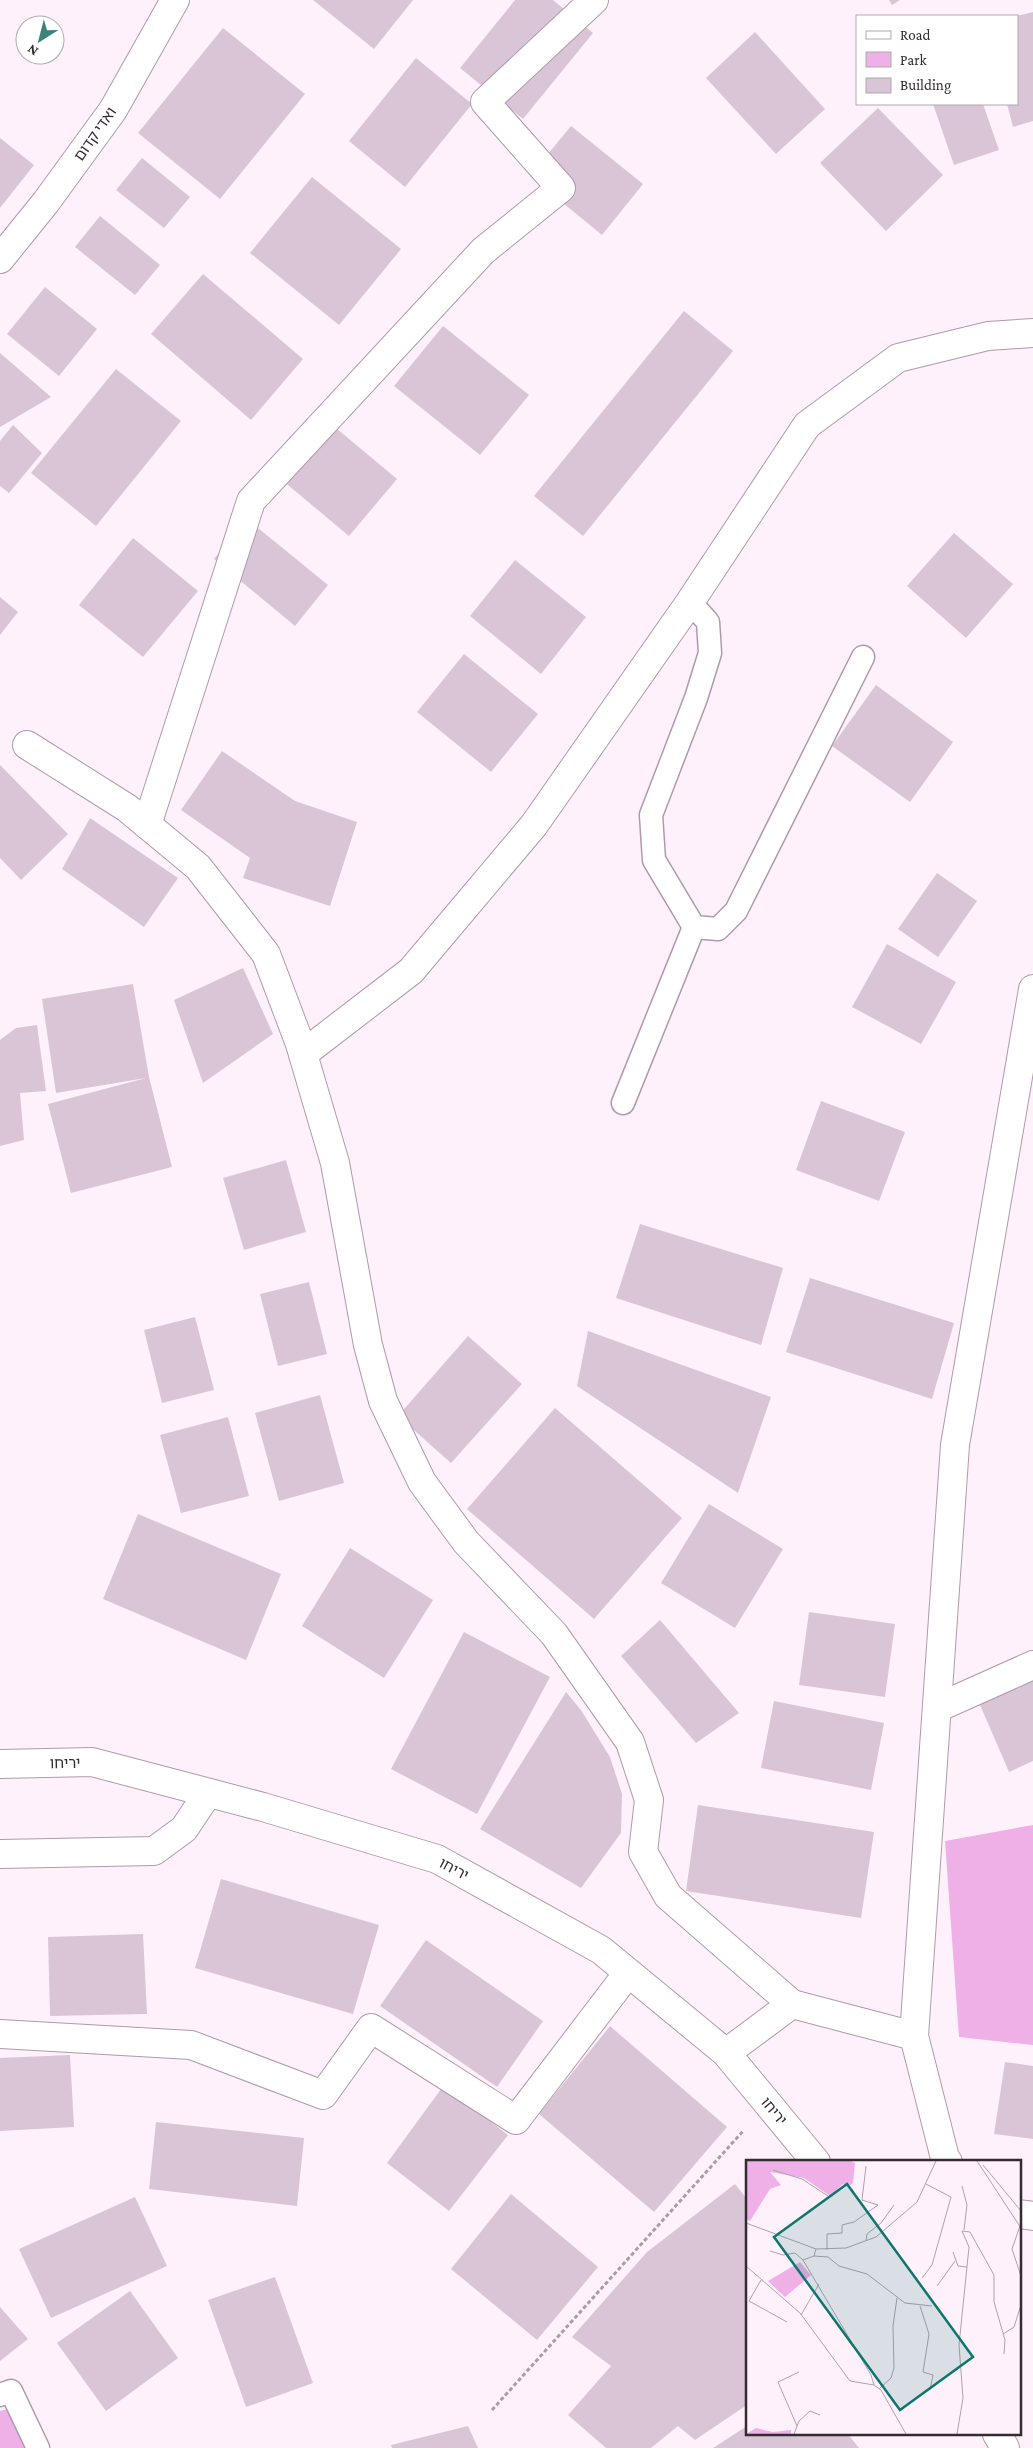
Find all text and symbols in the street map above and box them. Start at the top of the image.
north arrow [15,15,65,65]
legend [856,15,1018,105]
text: Road [900,27,931,43]
text: N [23,41,41,60]
text: Park [900,52,927,68]
text: Building [900,77,951,94]
street label: ואדי קדום [71,104,119,164]
street label: יריחו [49,1755,81,1771]
street label: יריחו [437,1855,471,1883]
street label: יריחו [758,2094,790,2128]
inset map [746,2160,1020,2436]

